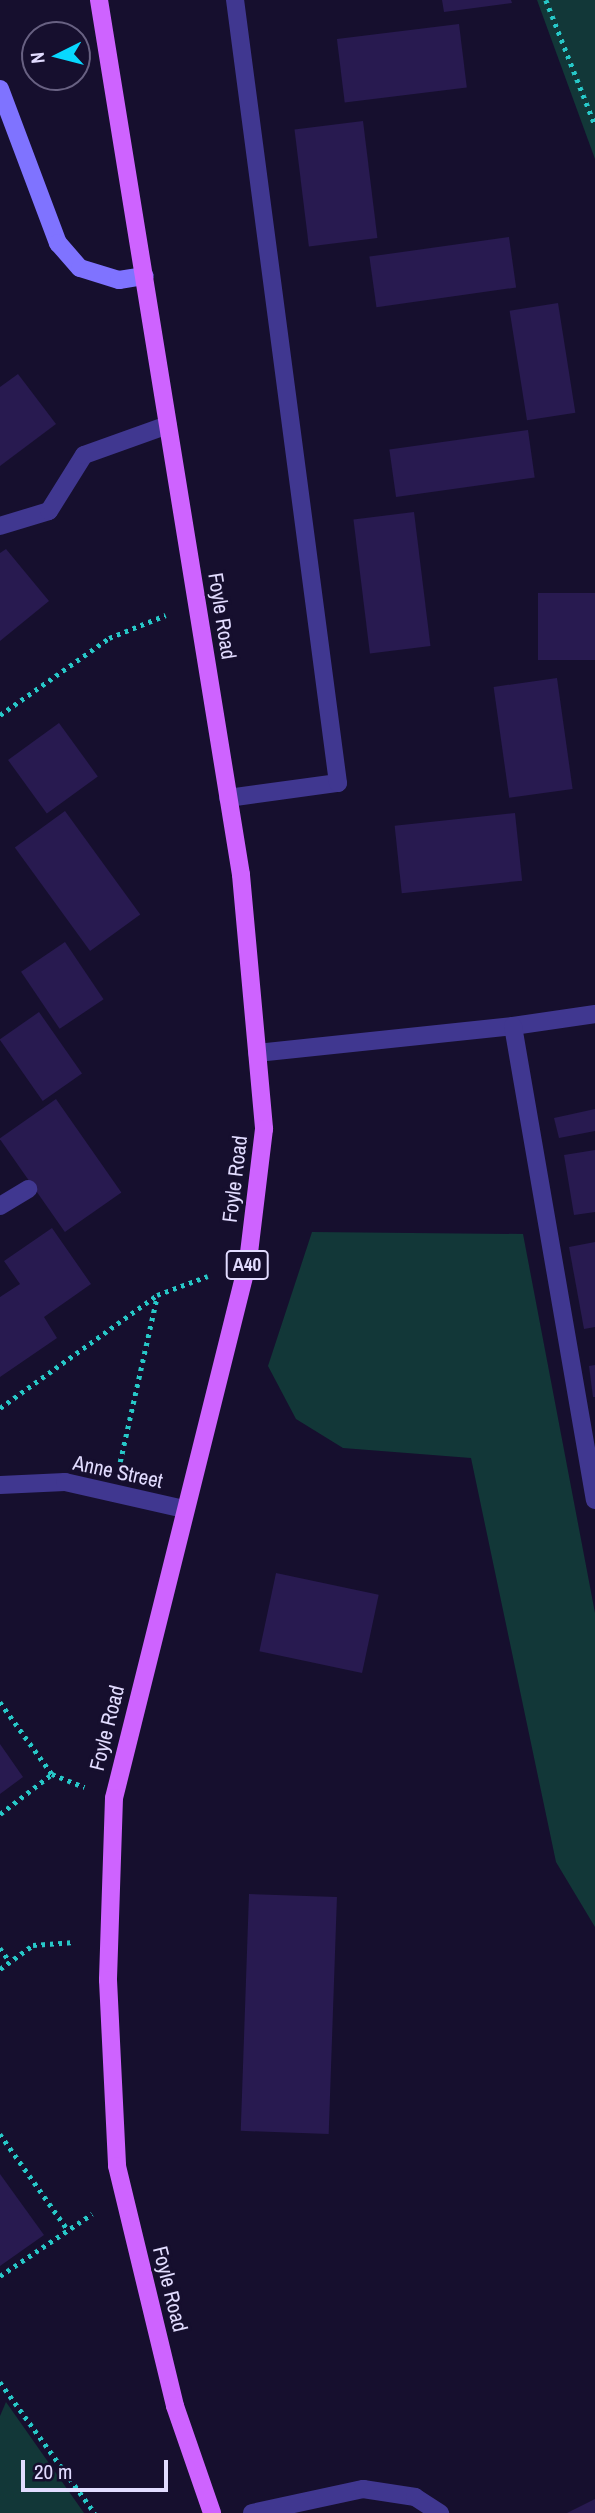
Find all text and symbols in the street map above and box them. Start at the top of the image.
north arrow [21,21,91,91]
text: N [24,51,51,65]
street label: Foyle Road [203,571,241,661]
street label: Foyle Road [217,1134,253,1224]
road number: A40 [224,1250,270,1280]
street label: Anne Street [71,1450,165,1494]
street label: Foyle Road [84,1683,130,1773]
street label: Foyle Road [147,2244,193,2334]
scale bar [24,2446,172,2490]
text: 20 m [34,2457,72,2486]

